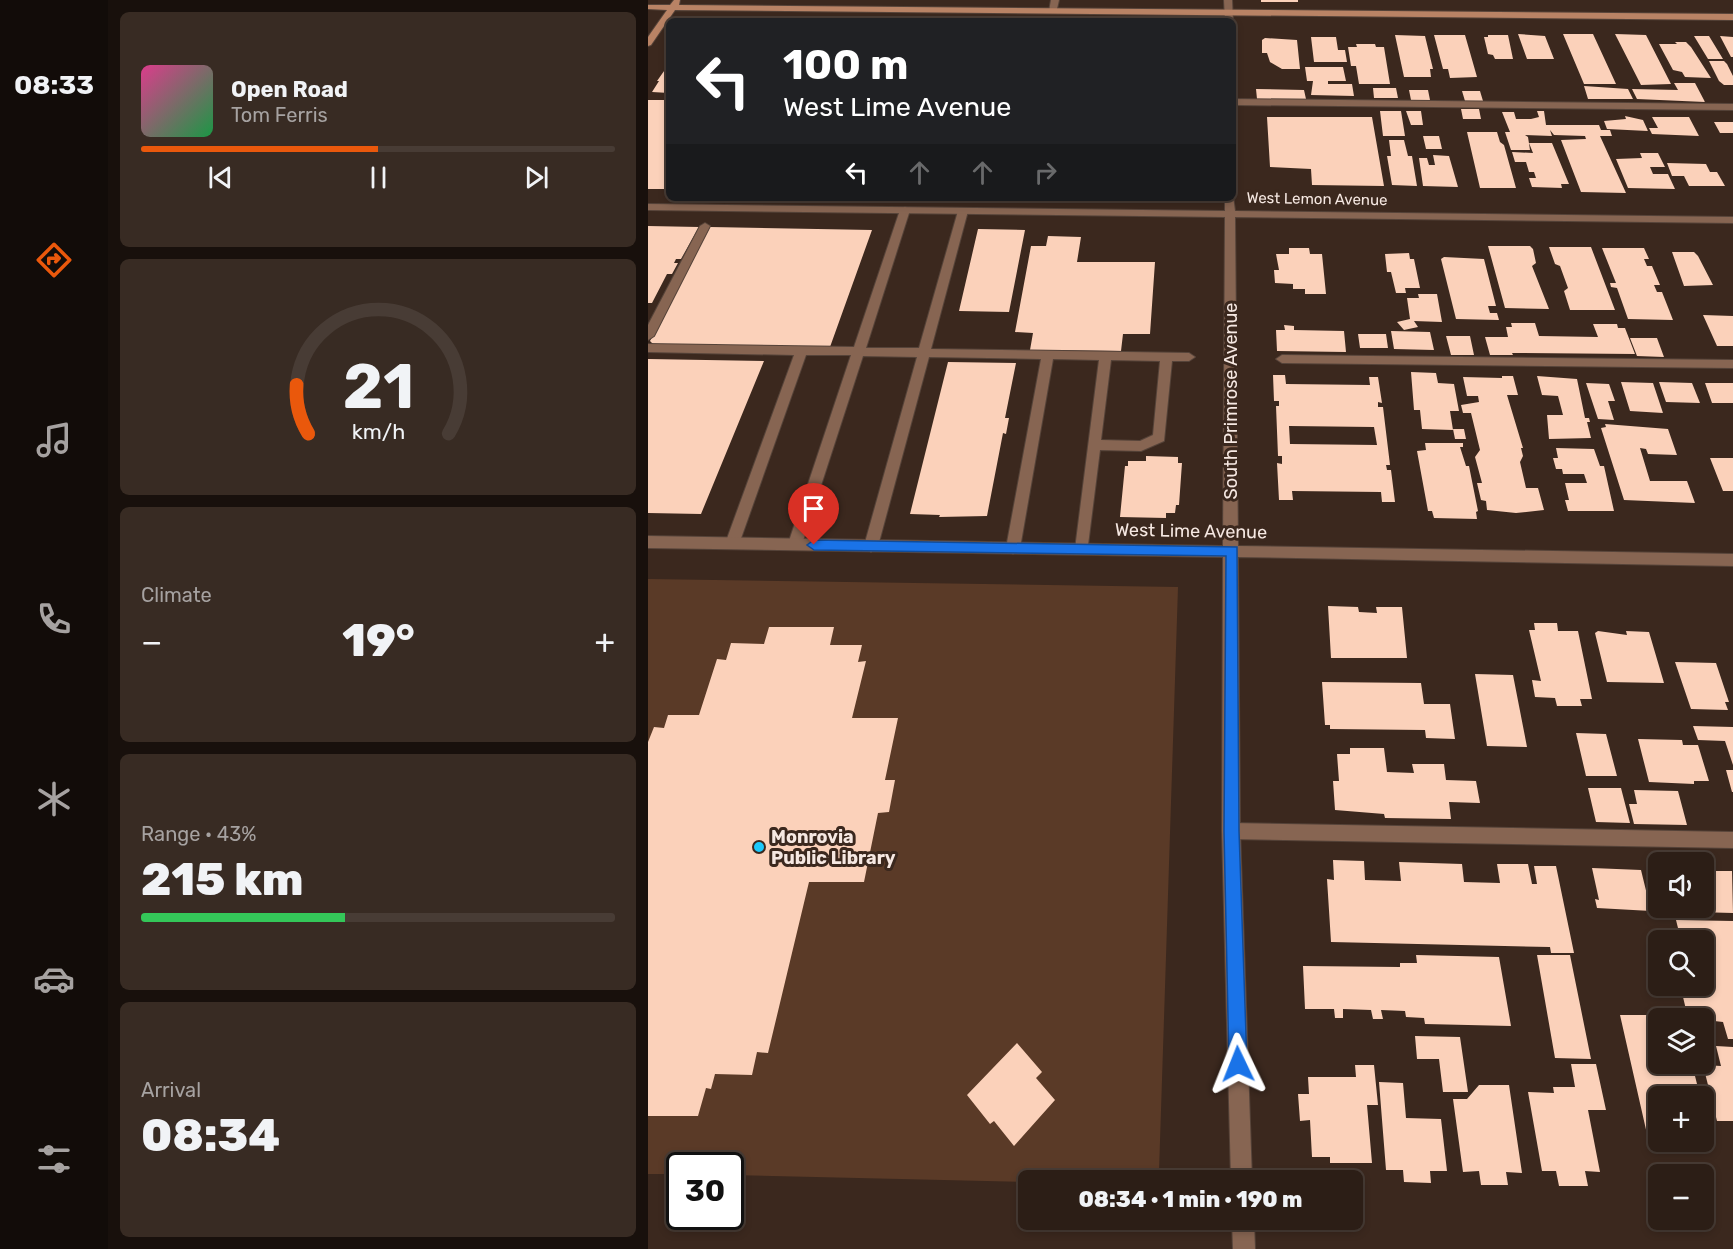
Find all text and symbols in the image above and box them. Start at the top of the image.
text: 100 m [783,40,908,90]
icon: left [684,42,762,120]
text: 08:33 [14,69,94,101]
text: Open Road [231,76,348,103]
text: West Lime Avenue [783,91,1011,123]
text: Tom Ferris [231,103,328,127]
icon: left [840,156,873,189]
icon: ahead [903,156,936,189]
icon: ahead [966,156,999,189]
icon: right [1029,156,1062,189]
icon: previous [204,161,237,194]
icon: pause [362,161,395,194]
icon: next [520,161,553,194]
street label: West Lemon Avenue [1246,189,1388,209]
icon: directions [33,239,75,281]
street label: South Primrose Avenue [1220,303,1242,499]
text: 21 [342,350,414,424]
icon: music [33,419,75,461]
text: km/h [351,420,405,445]
pin [788,483,839,545]
icon: arrive [797,492,830,525]
street label: West Lime Avenue [1115,519,1267,543]
text: Climate [141,583,212,607]
icon: phone [33,598,75,640]
text: 19° [342,614,415,667]
text: − [141,622,162,661]
text: + [594,622,615,661]
icon: climate [33,778,75,820]
text: Range · 43% [141,822,256,846]
place label: Monrovia Public Library [771,826,896,869]
marker: Monrovia Public Library [752,840,766,854]
map controls [1648,852,1714,1230]
button: sound [1648,852,1714,918]
text: 215 km [141,853,304,906]
button: search [1648,930,1714,996]
icon: car [33,958,75,1000]
button: layers [1648,1008,1714,1074]
position arrow [1206,1032,1270,1096]
text: Arrival [141,1078,201,1102]
button: + [1648,1086,1714,1152]
text: 08:34 [141,1109,280,1162]
icon: filters [33,1138,75,1180]
speed limit sign: 30 [666,1152,744,1230]
button: − [1648,1164,1714,1230]
text: 08:34 · 1 min · 190 m [1078,1186,1303,1213]

